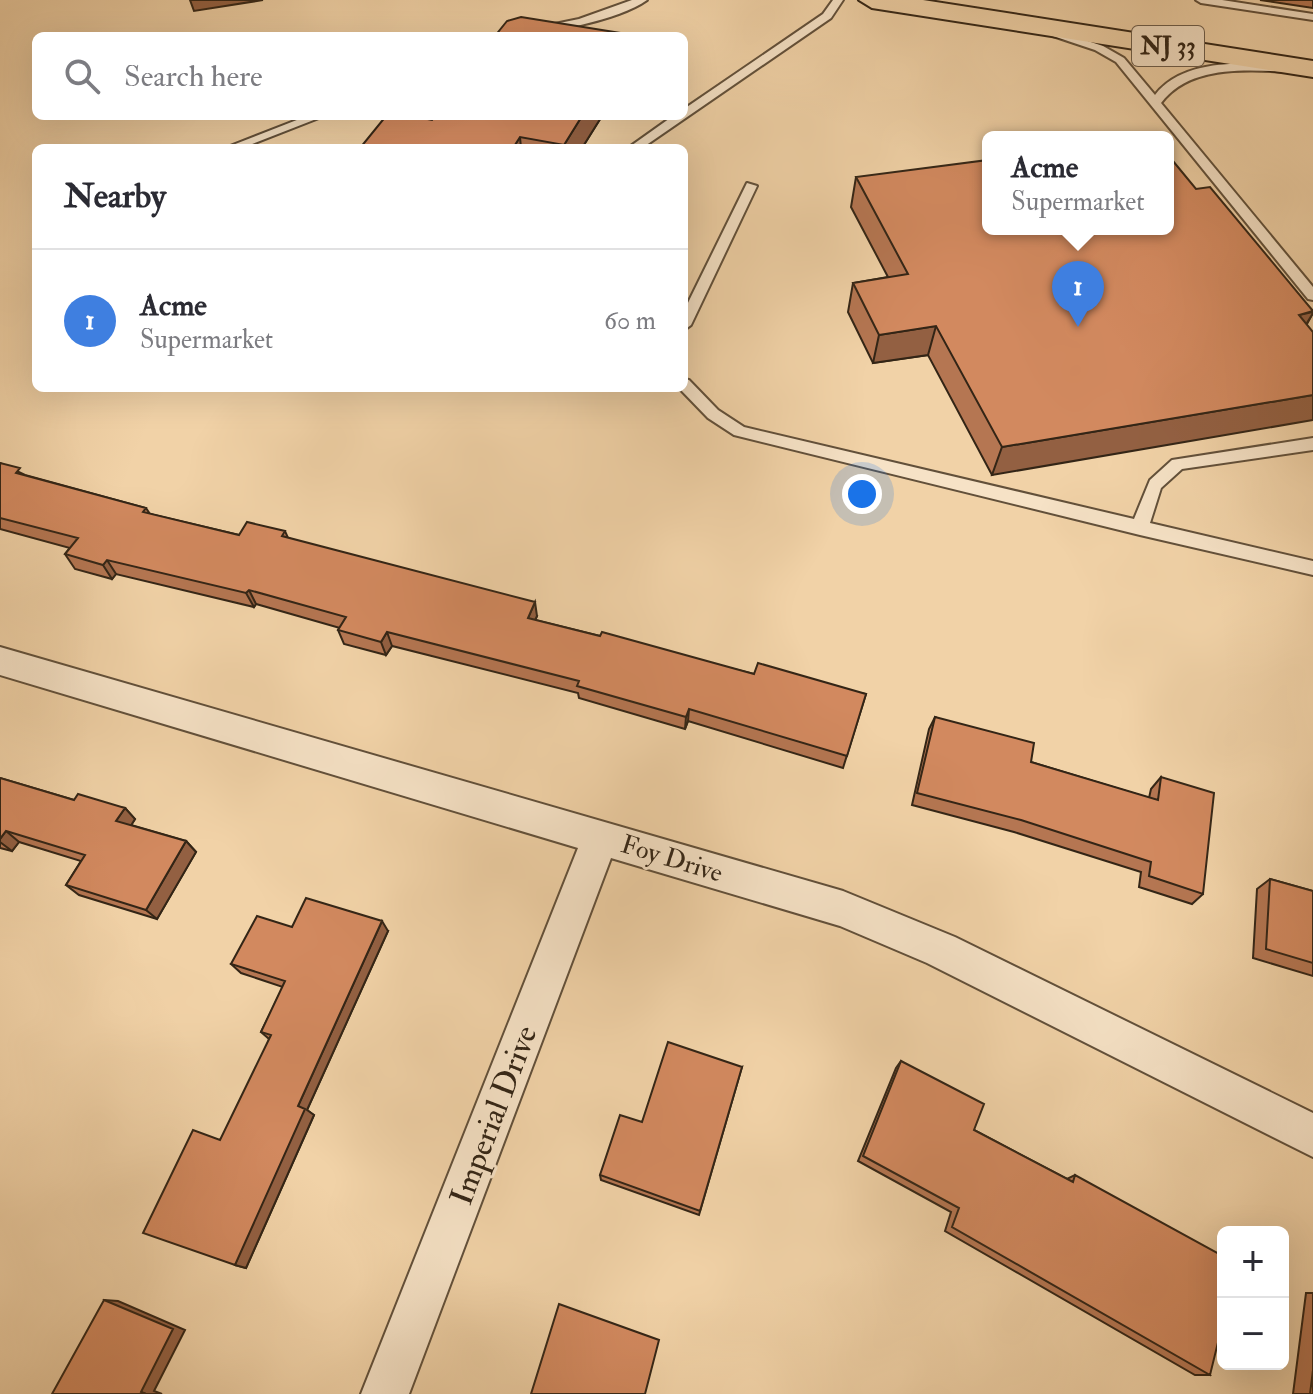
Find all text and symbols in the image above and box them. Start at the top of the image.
road number: NJ 33 [1132,26,1204,66]
search box [32,32,688,120]
icon: search [60,54,104,98]
text: Search here [124,58,263,95]
popup [982,131,1174,235]
text: Acme [1011,149,1078,186]
text: Nearby [64,175,166,218]
text: Supermarket [1011,186,1145,218]
pin: 1 [1052,261,1104,327]
text: Acme [140,287,207,324]
text: 1 [85,305,95,337]
text: 60 m [604,305,656,337]
text: Supermarket [140,324,273,356]
your location [842,474,882,514]
street label: Foy Drive [617,828,726,890]
street label: Imperial Drive [441,1020,546,1211]
map controls [1217,1226,1289,1370]
button: + [1217,1226,1289,1298]
button: − [1217,1298,1289,1370]

